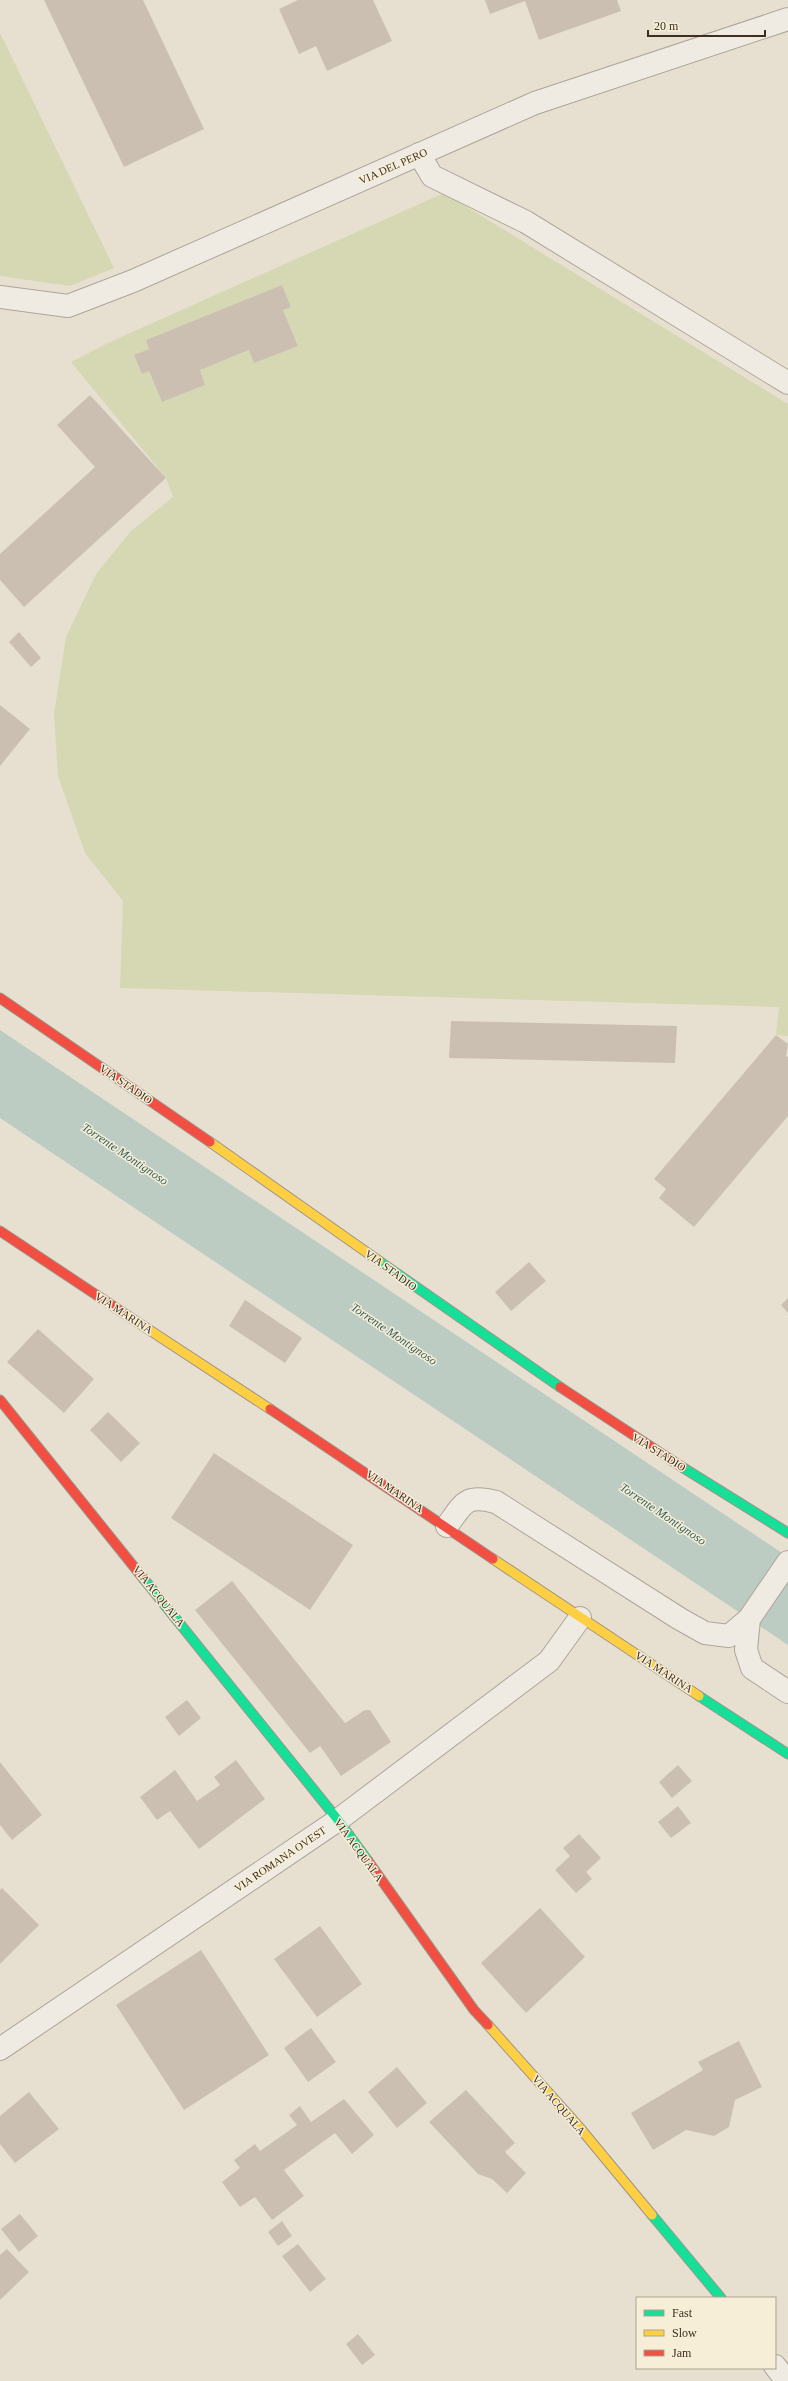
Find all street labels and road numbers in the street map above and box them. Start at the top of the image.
street label: VIA DEL PERO [357,146,429,186]
street label: VIA STADIO [97,1062,155,1106]
street label: VIA STADIO [363,1247,419,1293]
street label: VIA MARINA [93,1290,155,1336]
street label: VIA STADIO [630,1431,688,1473]
street label: VIA MARINA [364,1467,426,1515]
street label: VIA ACQUALA [131,1563,187,1629]
street label: VIA MARINA [633,1649,695,1695]
street label: VIA ACQUALA [332,1816,386,1884]
street label: VIA ROMANA OVEST [232,1824,328,1894]
street label: VIA ACQUALA [530,2073,588,2137]

